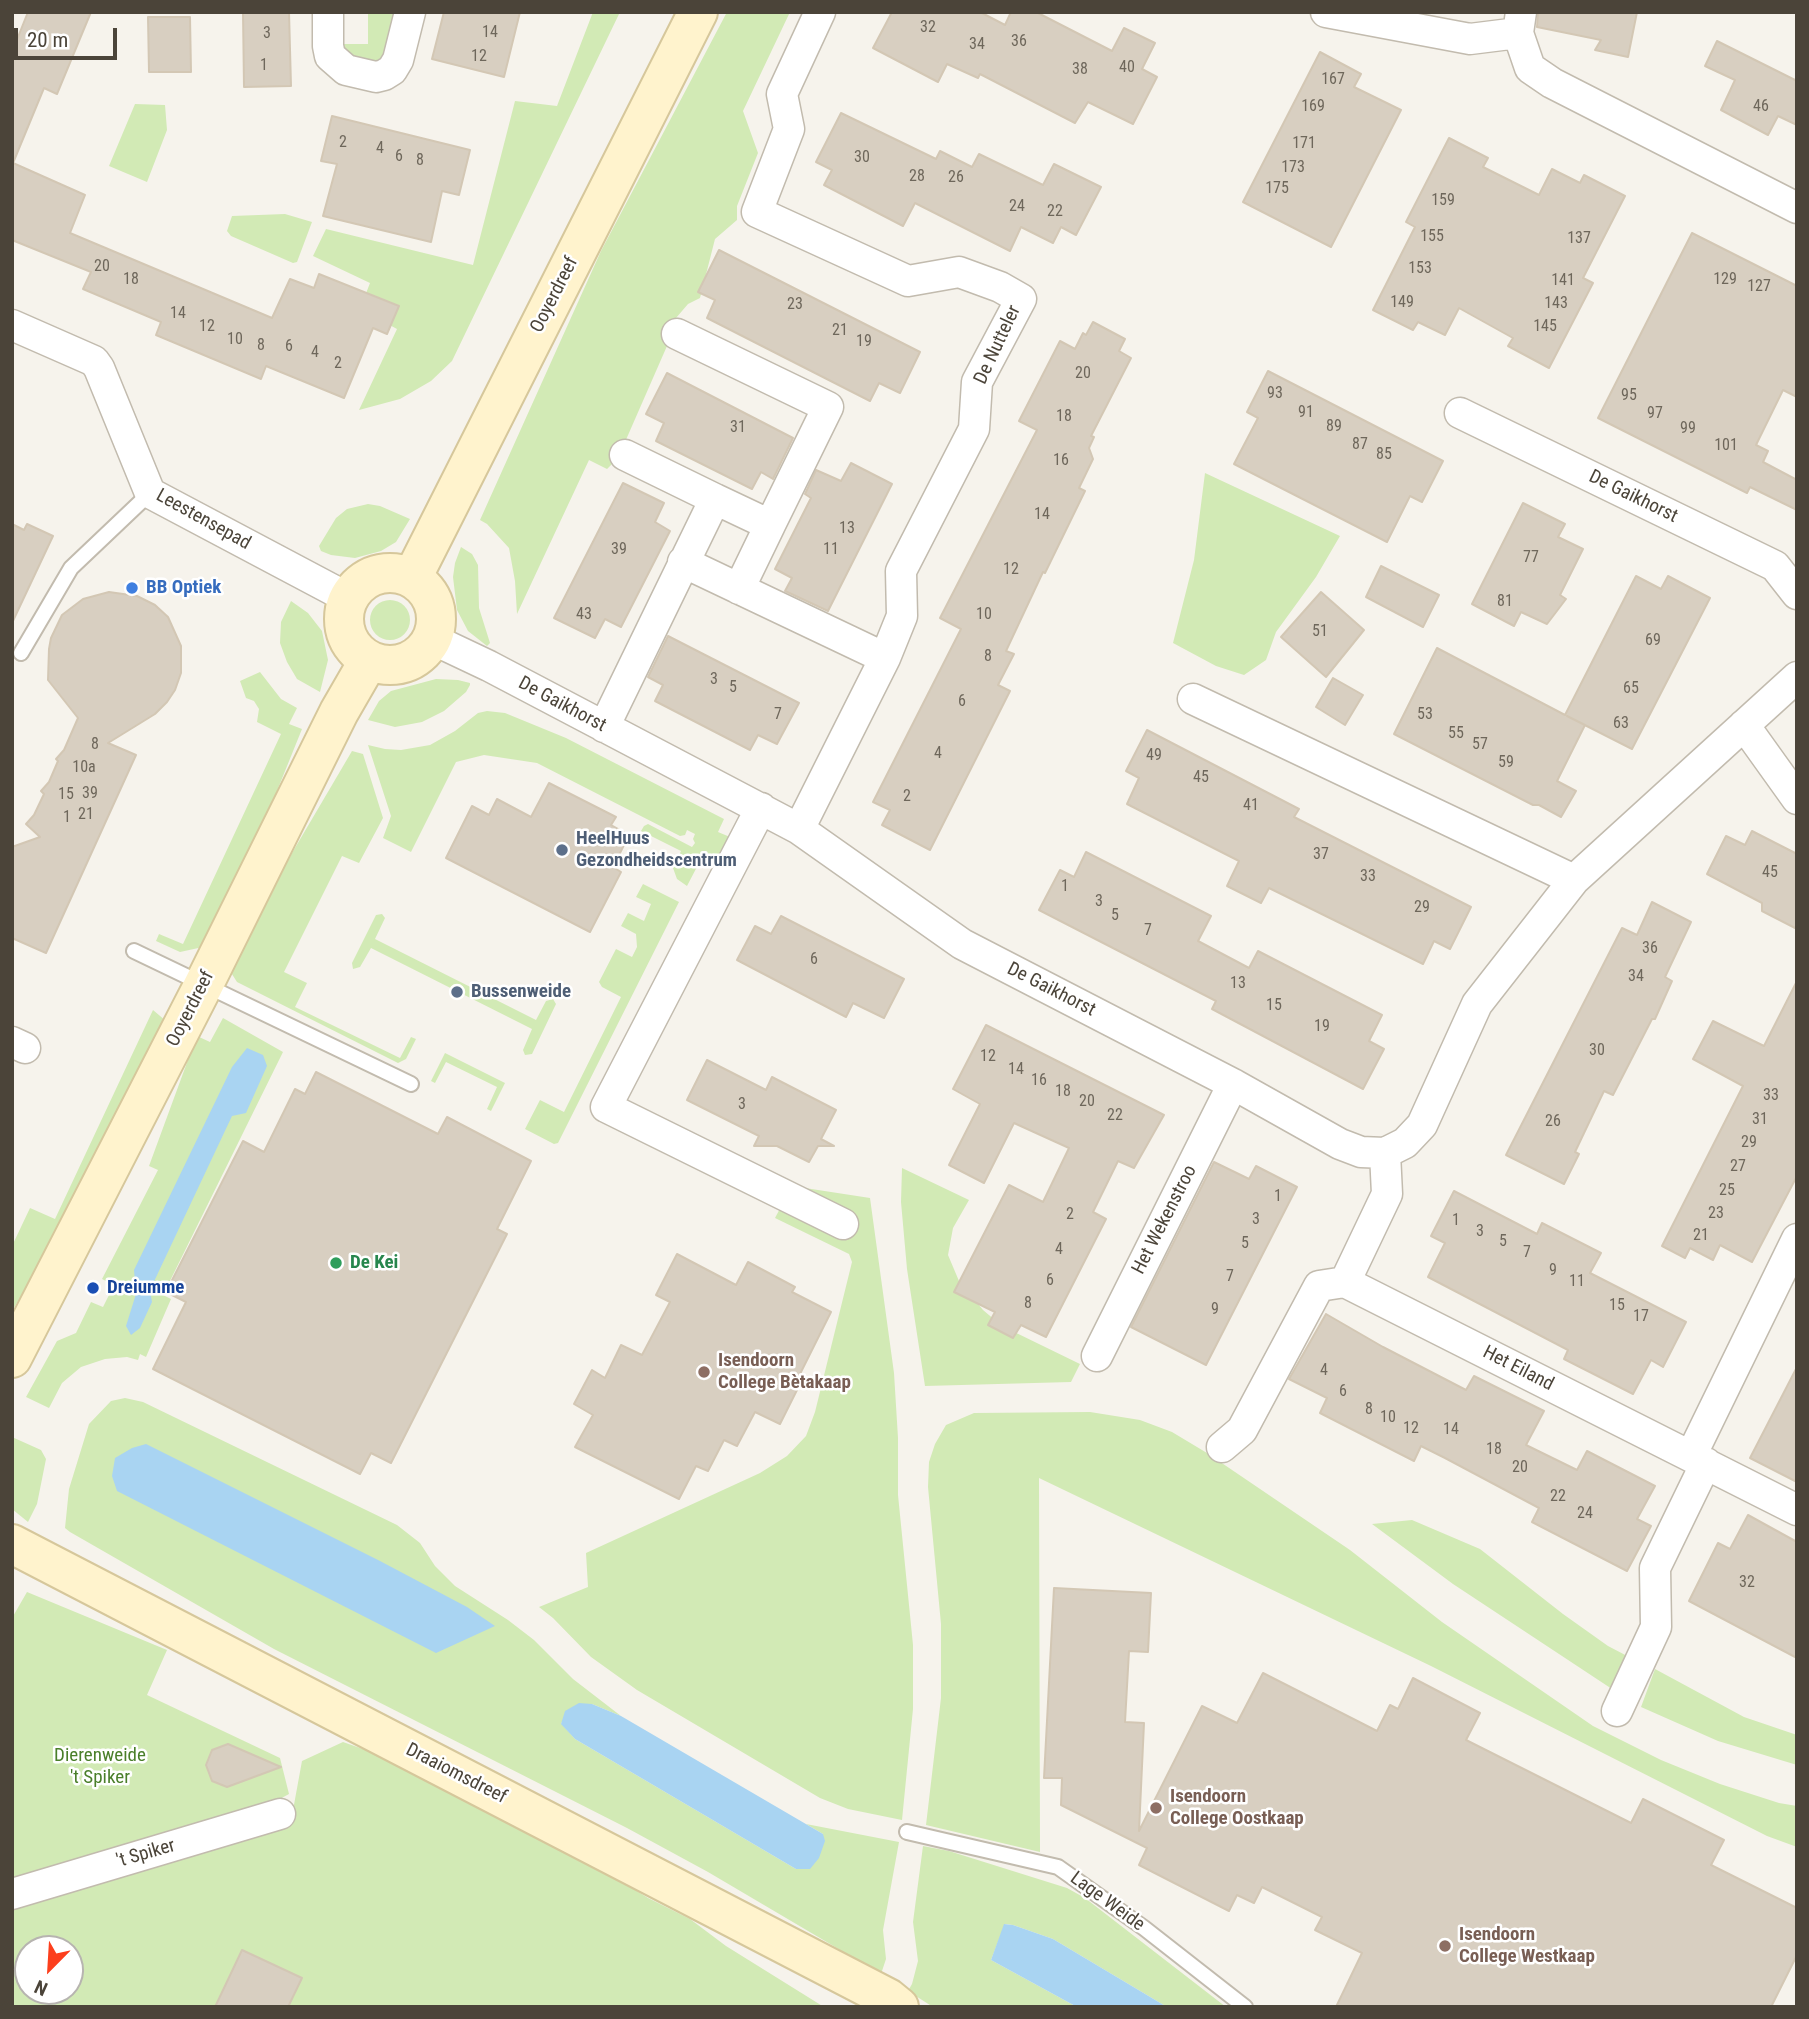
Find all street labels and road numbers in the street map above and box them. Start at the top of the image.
street label: Ooyerdreef [526,253,584,337]
street label: De Nutteler [970,302,1026,388]
street label: De Gaikhorst [1585,466,1681,528]
street label: Leestensepad [152,485,254,555]
street label: De Gaikhorst [514,672,610,738]
street label: De Gaikhorst [1003,958,1099,1022]
street label: Ooyerdreef [162,967,220,1051]
street label: Het Wekenstroo [1128,1162,1202,1278]
street label: Het Eiland [1479,1341,1557,1397]
street label: Draaiomsdreef [402,1739,510,1809]
street label: 't Spiker [114,1835,178,1873]
street label: Lage Weide [1065,1867,1149,1937]

